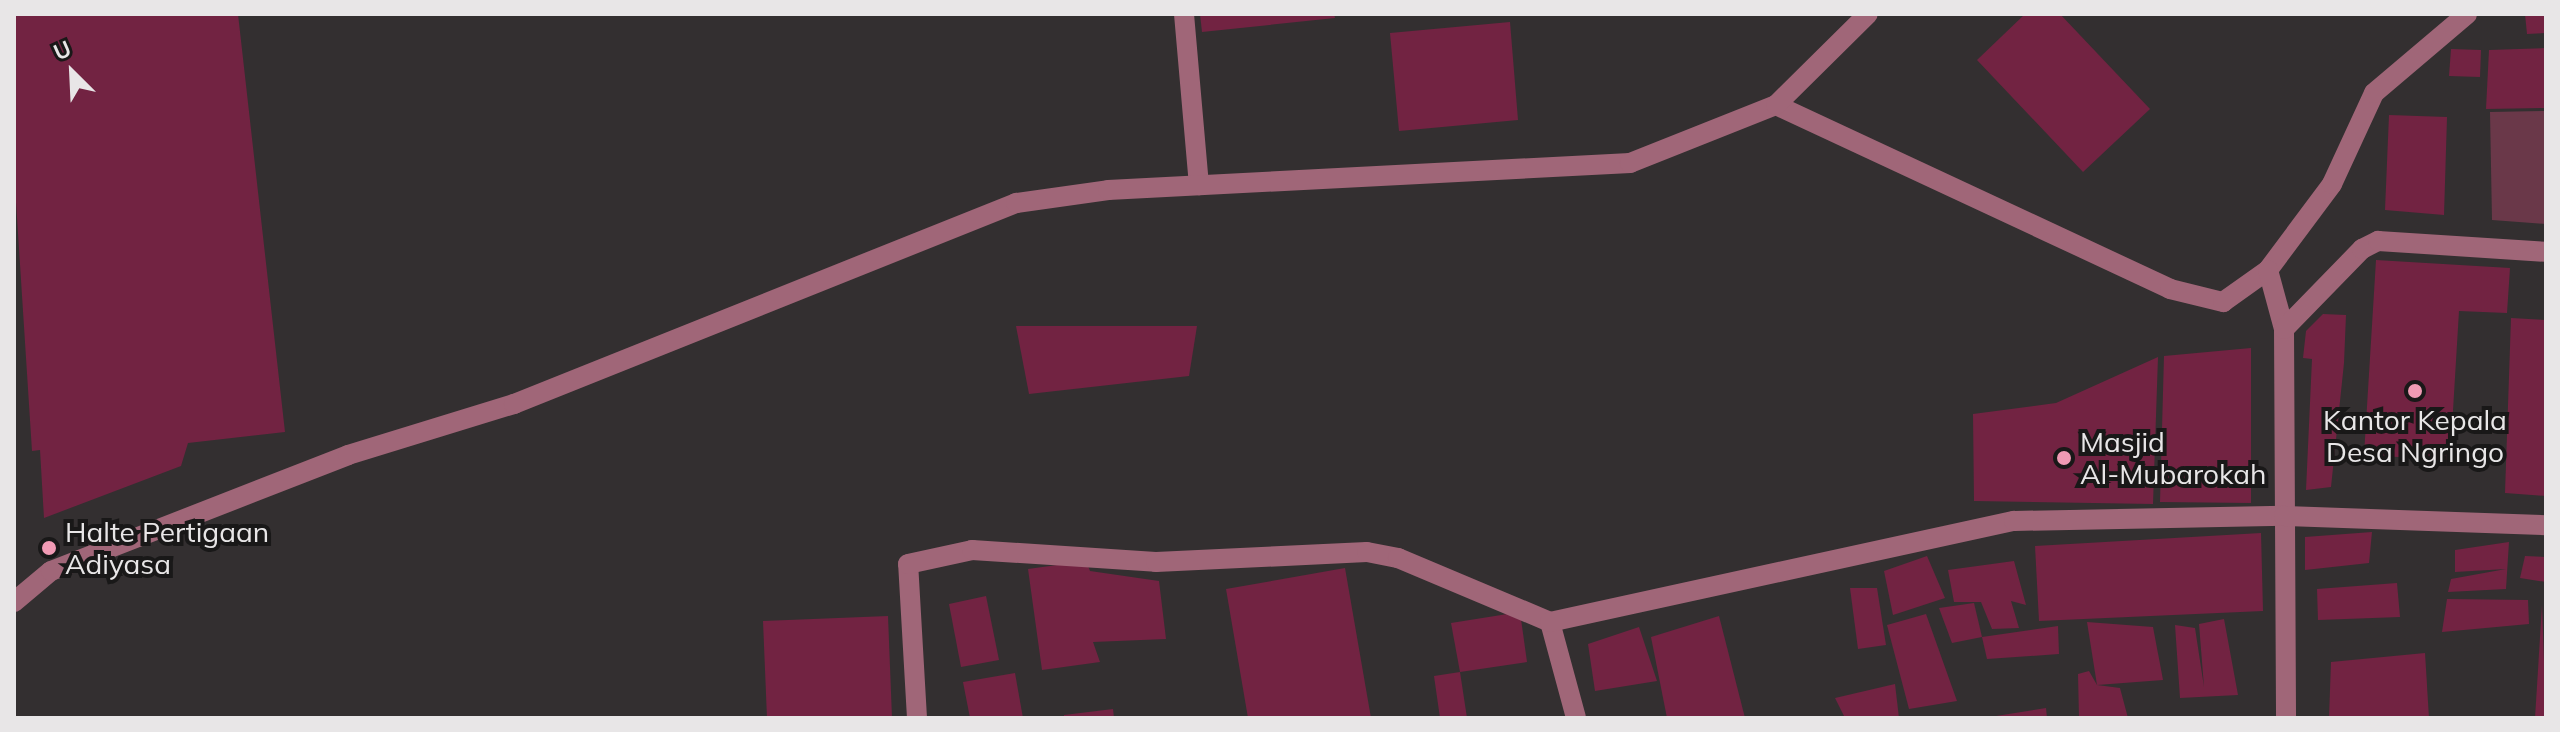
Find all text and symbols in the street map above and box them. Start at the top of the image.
north arrow [32,32,112,112]
text: U [49,34,75,66]
marker: Kantor Kepala Desa Ngringo [2406,382,2424,400]
place label: Kantor Kepala Desa Ngringo [2323,403,2507,469]
place label: Masjid Al-Mubarokah [2080,425,2266,491]
marker: Masjid Al-Mubarokah [2055,449,2073,467]
place label: Halte Pertigaan Adiyasa [65,515,269,581]
marker: Halte Pertigaan Adiyasa [40,539,58,557]

